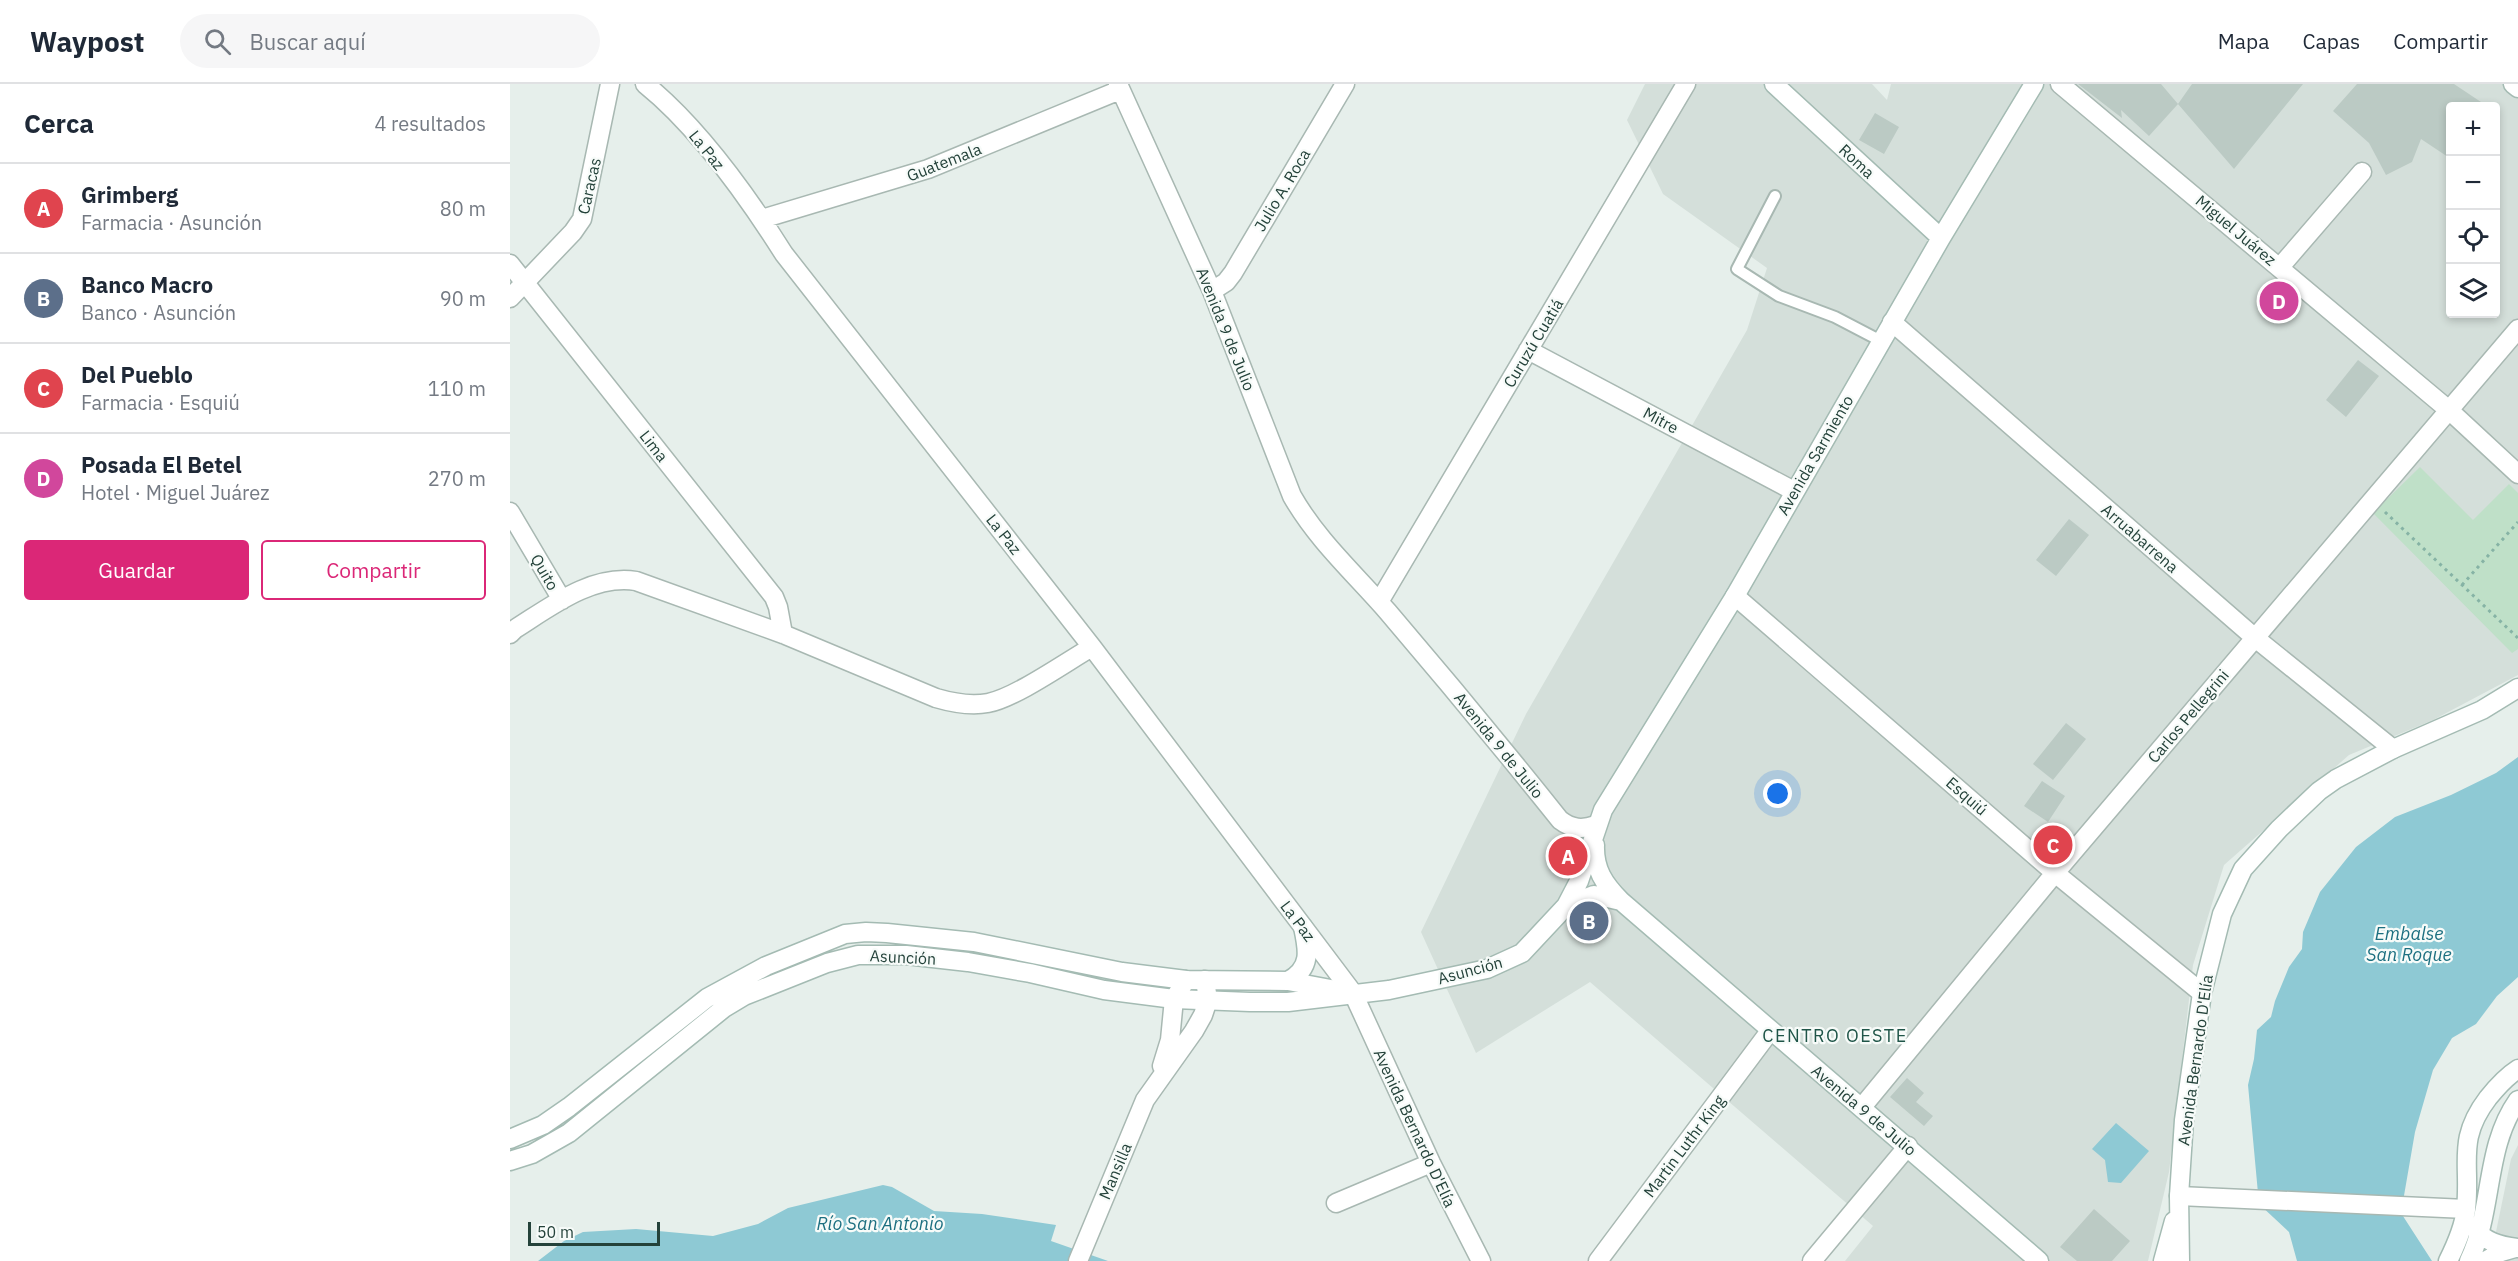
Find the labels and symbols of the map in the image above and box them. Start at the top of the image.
street label: La Paz [685,126,729,174]
street label: Guatemala [904,138,985,185]
street label: Roma [1835,140,1879,183]
street label: Julio A. Roca [1250,145,1315,235]
street label: Caracas [573,156,605,216]
street label: Miguel Juárez [2192,190,2280,270]
street label: Avenida 9 de Julio [1192,265,1260,393]
pin: D [2260,278,2298,324]
street label: Curuzú Cuatiá [1499,295,1568,391]
street label: Avenida Sarmiento [1773,391,1857,519]
street label: Mitre [1640,402,1682,438]
street label: Lima [635,426,673,466]
street label: Arruabarrena [2097,499,2183,577]
street label: La Paz [982,510,1026,558]
street label: Quito [527,550,563,594]
street label: Carlos Pellegrini [2143,665,2233,767]
street label: Avenida 9 de Julio [1450,688,1548,802]
street label: Esquiú [1942,773,1992,819]
your location [1763,779,1792,808]
pin: C [2034,822,2072,867]
pin: A [1548,834,1588,878]
street label: La Paz [1276,897,1320,945]
pin: B [1570,898,1608,944]
water label: Embalse San Roque [2366,922,2452,966]
street label: Asunción [869,945,937,969]
street label: Asunción [1435,952,1505,988]
street label: Avenida Bernardo D'Elía [2173,973,2217,1147]
district label: CENTRO OESTE [1762,1024,1908,1047]
street label: Avenida Bernardo D'Elía [1370,1046,1461,1211]
street label: Avenida 9 de Julio [1807,1060,1921,1160]
street label: Martin Luthr King [1639,1090,1729,1201]
street label: Mansilla [1094,1139,1136,1202]
water label: Río San Antonio [816,1212,944,1235]
scale bar [528,1219,660,1246]

